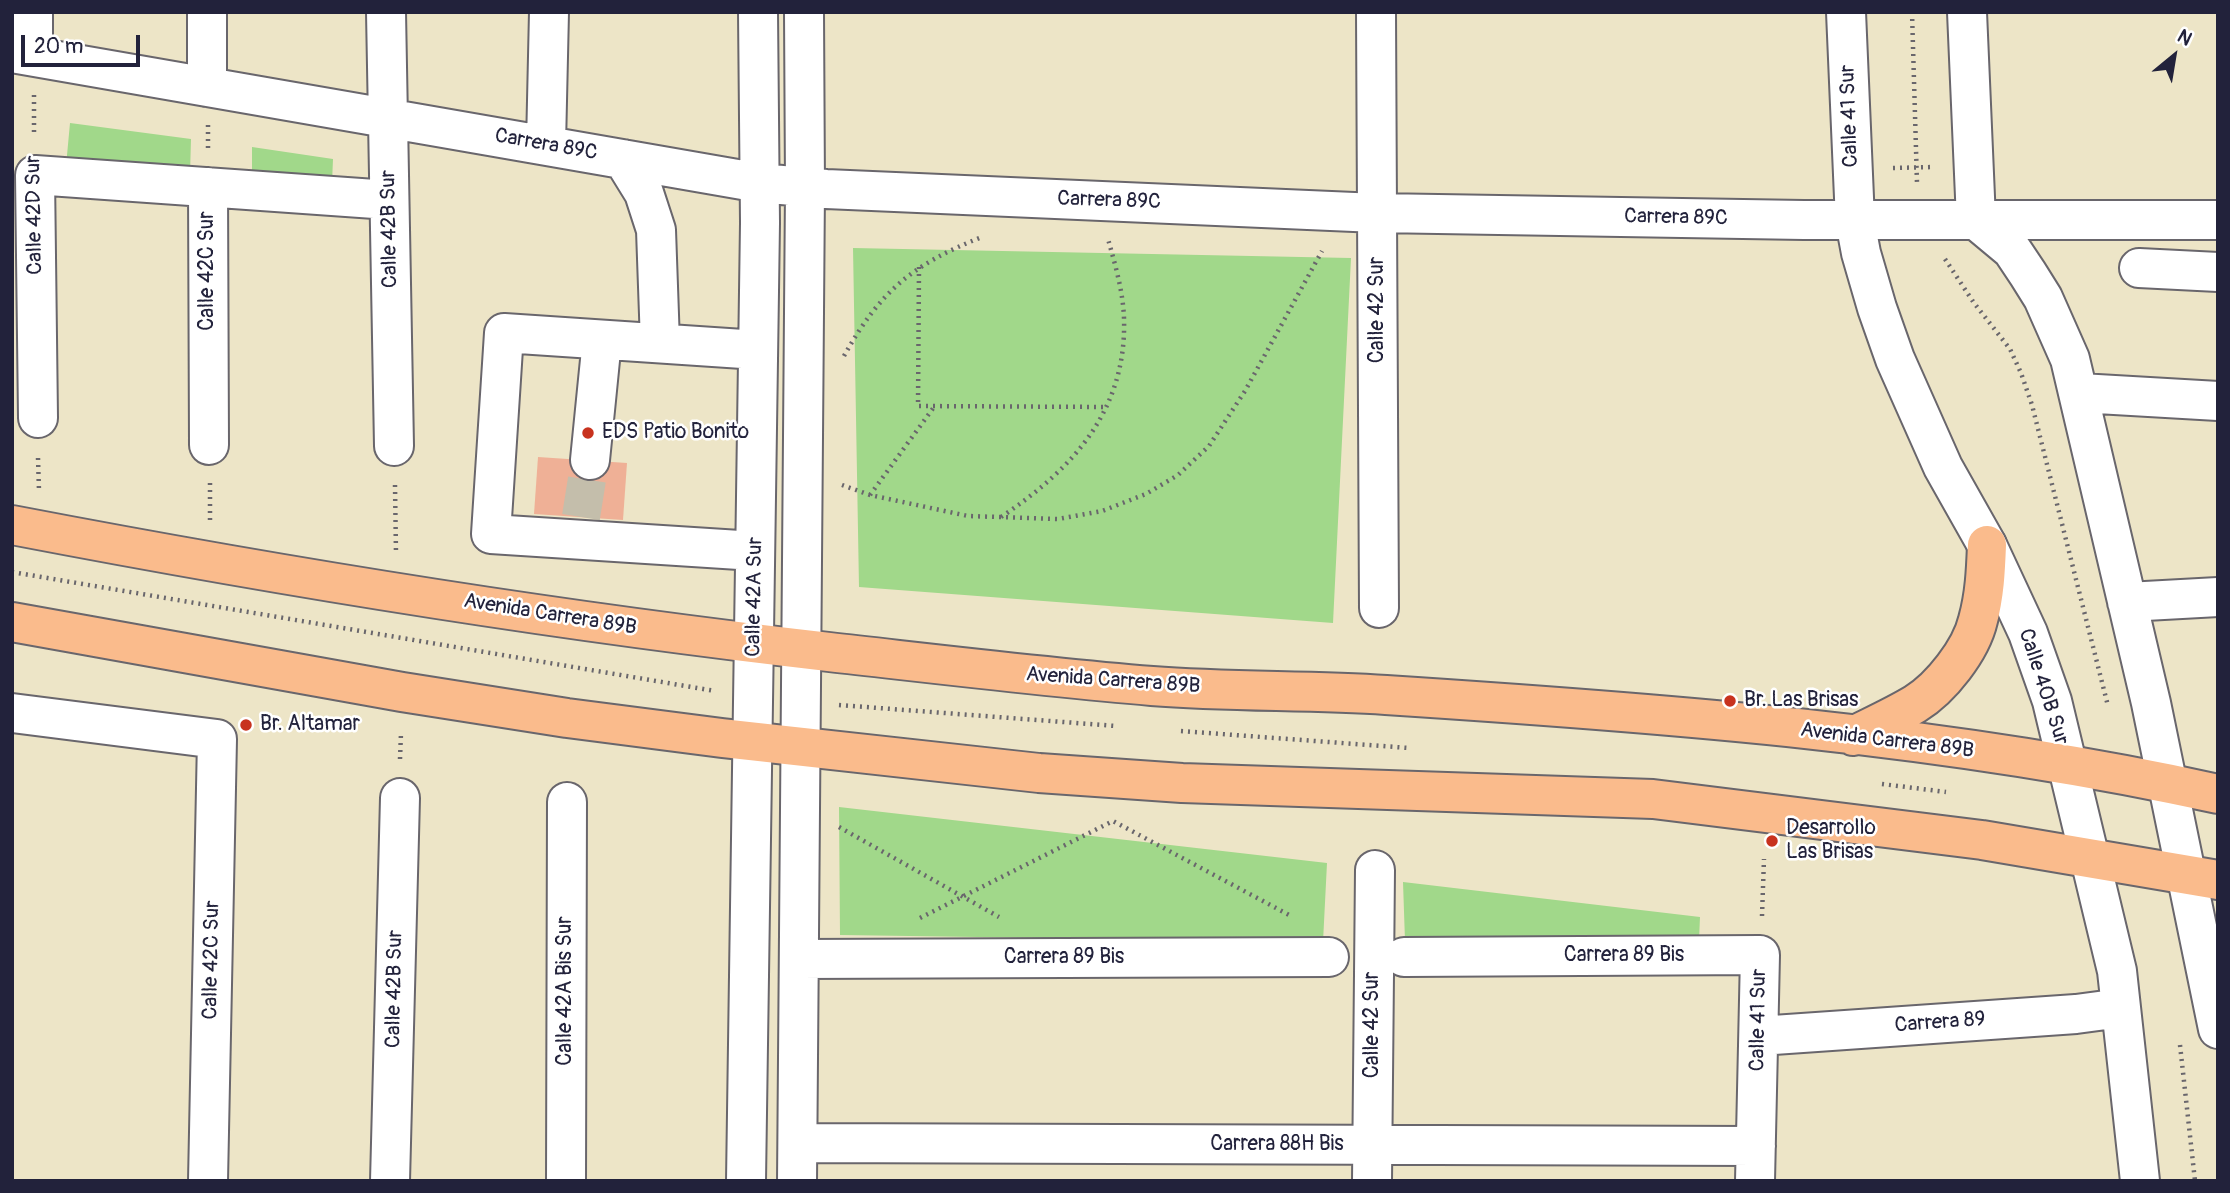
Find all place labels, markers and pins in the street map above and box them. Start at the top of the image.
place label: EDS Patio Bonito [602,420,749,446]
marker: EDS Patio Bonito [580,425,596,441]
place label: Br. Las Brisas [1744,688,1858,714]
marker: Br. Las Brisas [1722,693,1738,709]
place label: Br. Altamar [260,712,360,738]
marker: Br. Altamar [238,717,254,733]
place label: Desarrollo Las Brisas [1786,816,1876,866]
marker: Desarrollo Las Brisas [1764,833,1780,849]

